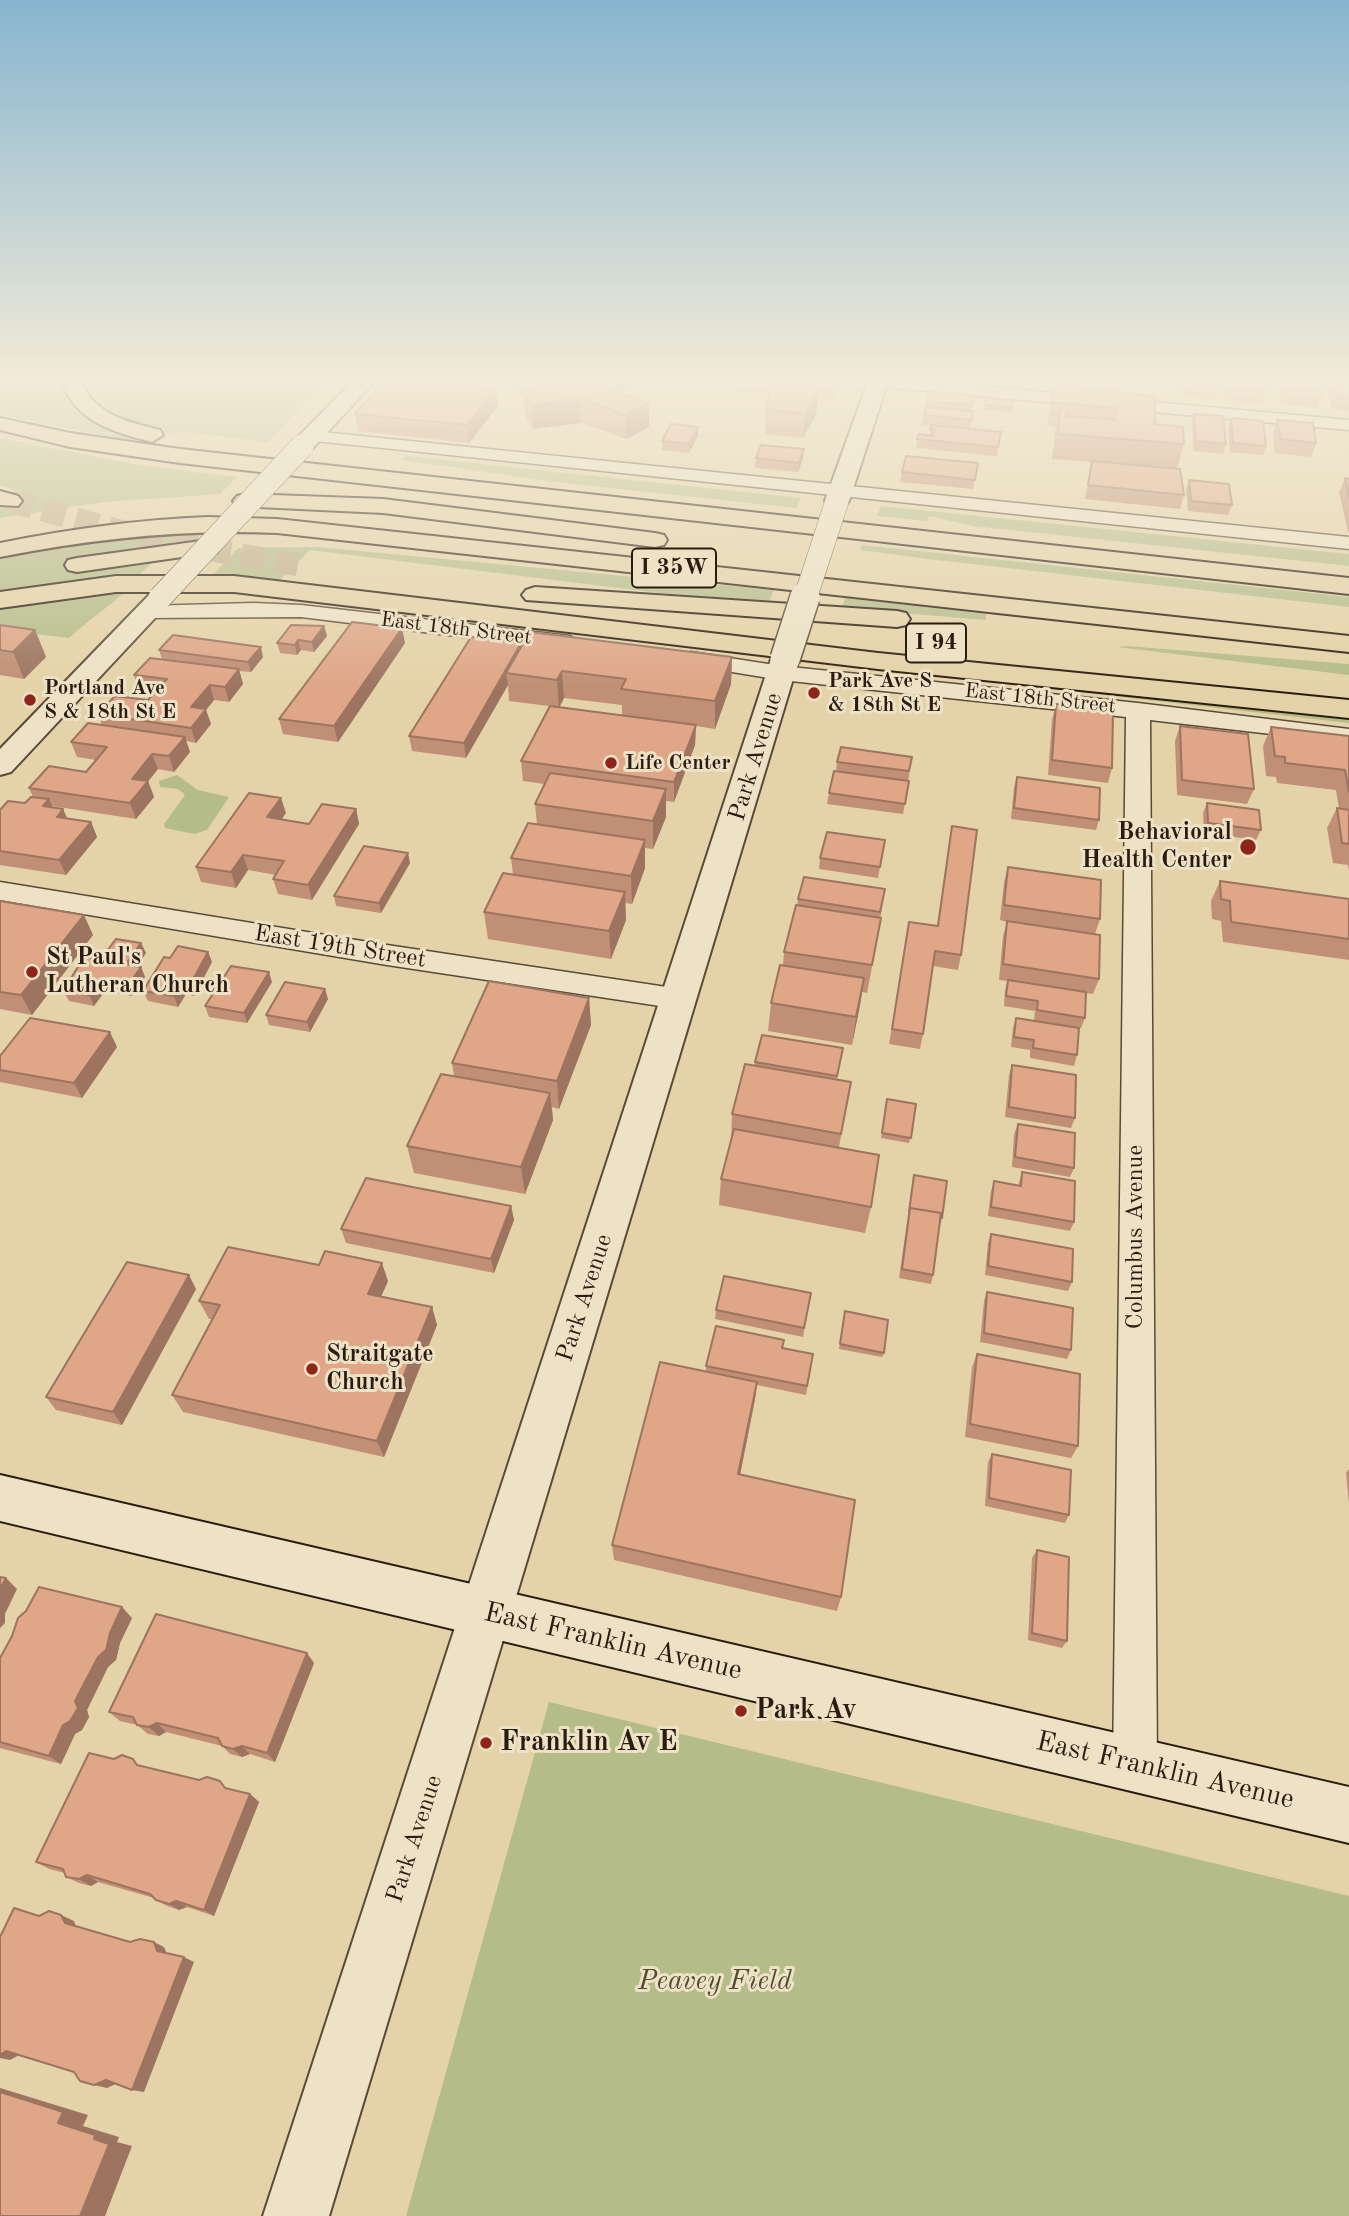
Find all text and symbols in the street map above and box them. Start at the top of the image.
road number: I 35W [632,548,716,588]
street label: East 18th Street [379,607,533,651]
road number: I 94 [906,624,966,663]
place label: Park Ave S & 18th St E [828,668,941,718]
place label: Portland Ave S & 18th St E [44,675,176,725]
street label: East 18th Street [963,679,1117,719]
marker: Park Ave S & 18th St E [806,685,822,701]
street label: Park Avenue [723,689,789,825]
marker: Portland Ave S & 18th St E [22,692,38,708]
place label: Life Center [625,750,731,776]
marker: Life Center [603,755,619,771]
place label: Behavioral Health Center [1081,819,1232,875]
marker: Behavioral Health Center [1238,837,1258,857]
street label: East 19th Street [252,919,428,975]
place label: St Paul's Lutheran Church [46,944,229,1000]
marker: St Paul's Lutheran Church [24,964,40,980]
street label: Columbus Avenue [1122,1145,1150,1329]
street label: Park Avenue [551,1231,619,1365]
place label: Straitgate Church [326,1341,434,1397]
marker: Straitgate Church [304,1361,320,1377]
street label: East Franklin Avenue [481,1596,745,1688]
place label: Park Av [755,1694,857,1728]
marker: Park Av [733,1703,749,1719]
street label: East Franklin Avenue [1033,1725,1297,1817]
place label: Franklin Av E [500,1726,677,1760]
marker: Franklin Av E [478,1735,494,1751]
street label: Park Avenue [381,1772,449,1906]
park label: Peavey Field [638,1965,792,1999]

